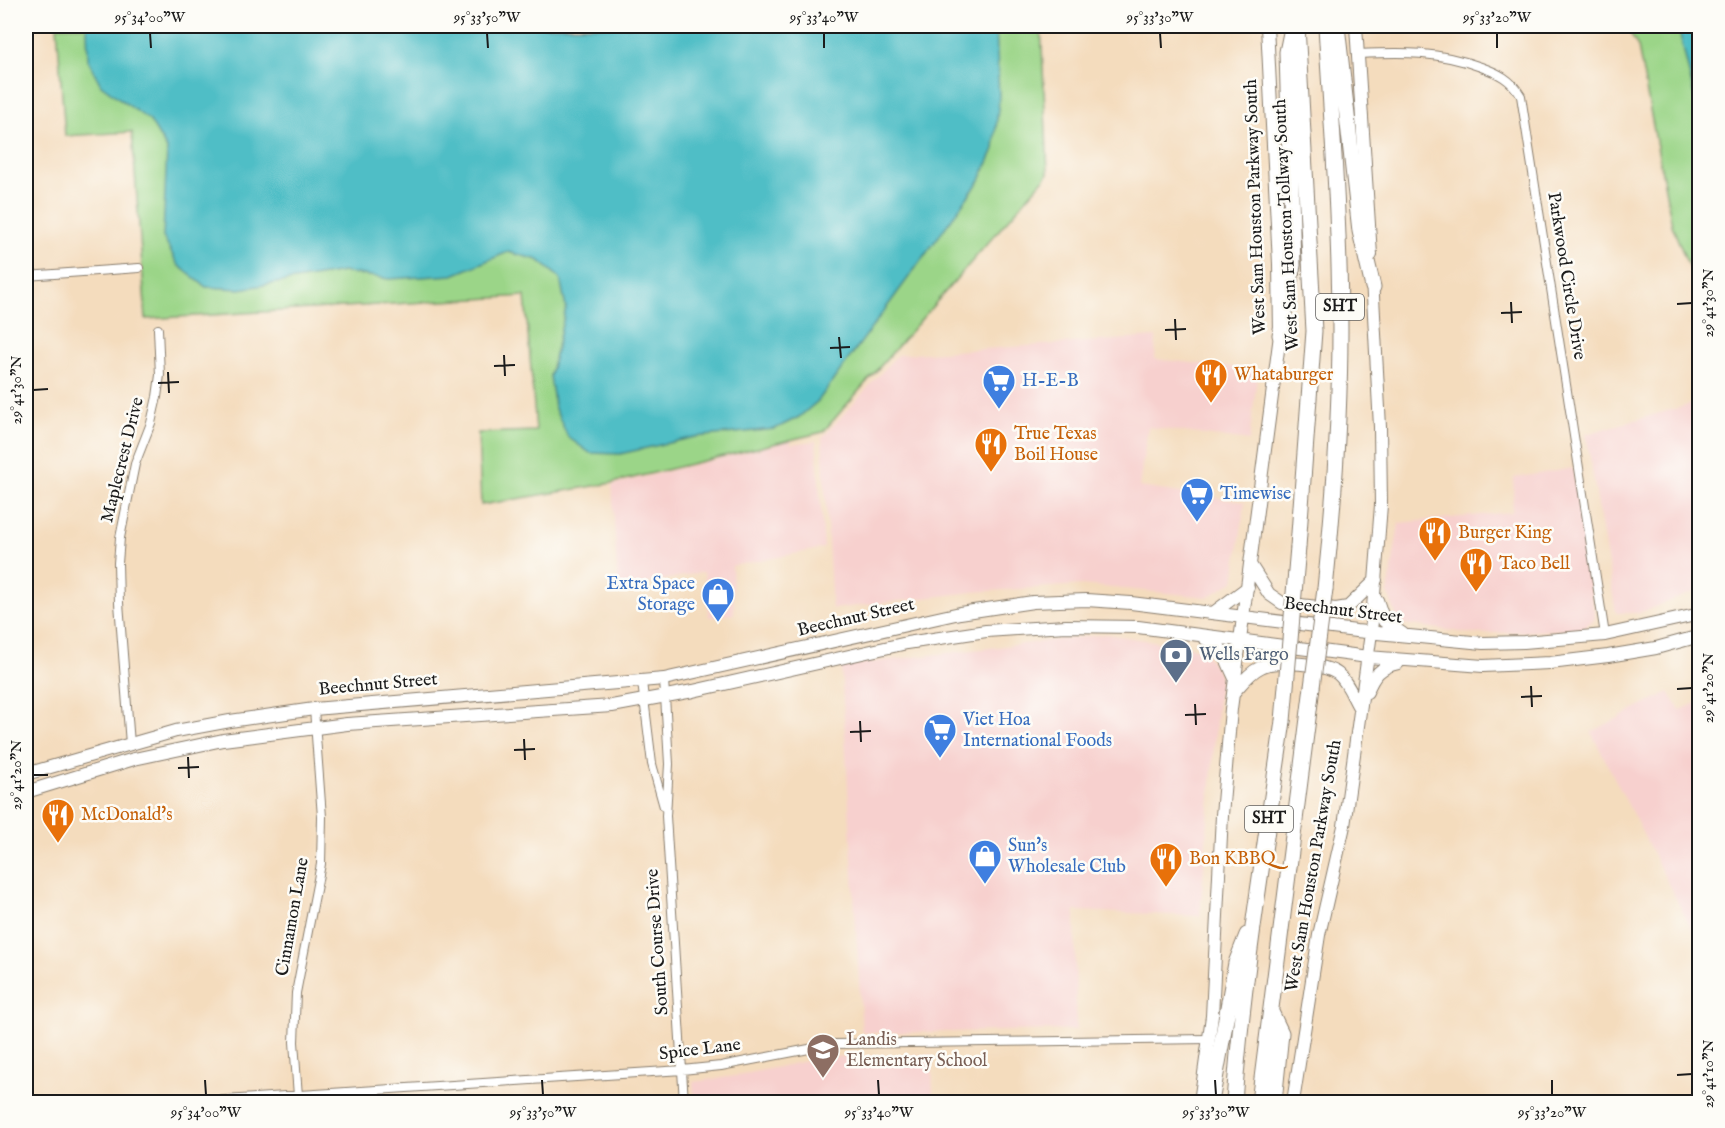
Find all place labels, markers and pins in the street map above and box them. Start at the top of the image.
restaurant icon: Whataburger [1193,357,1229,404]
supermarket icon: H-E-B [981,363,1017,410]
place label: Whataburger [1234,364,1334,387]
place label: H-E-B [1022,370,1079,393]
place label: True Texas Boil House [1014,423,1098,467]
restaurant icon: True Texas Boil House [973,426,1009,473]
supermarket icon: Timewise [1179,476,1215,523]
place label: Timewise [1220,483,1291,506]
restaurant icon: Burger King [1417,515,1453,562]
place label: Burger King [1458,522,1552,545]
restaurant icon: Taco Bell [1458,546,1494,593]
place label: Taco Bell [1499,553,1570,576]
place label: Extra Space Storage [607,573,695,617]
shop icon: Extra Space Storage [700,576,736,623]
bank icon: Wells Fargo [1158,637,1194,684]
place label: Wells Fargo [1199,644,1289,667]
place label: Viet Hoa International Foods [962,709,1112,753]
supermarket icon: Viet Hoa International Foods [922,712,958,759]
restaurant icon: McDonald's [40,797,76,844]
place label: McDonald's [81,804,173,827]
place label: Sun's Wholesale Club [1008,835,1126,879]
shop icon: Sun's Wholesale Club [967,838,1003,885]
restaurant icon: Bon KBBQ [1148,841,1184,888]
place label: Bon KBBQ [1189,848,1289,871]
place label: Landis Elementary School [846,1029,987,1073]
school or university icon: Landis Elementary School [805,1032,841,1079]

